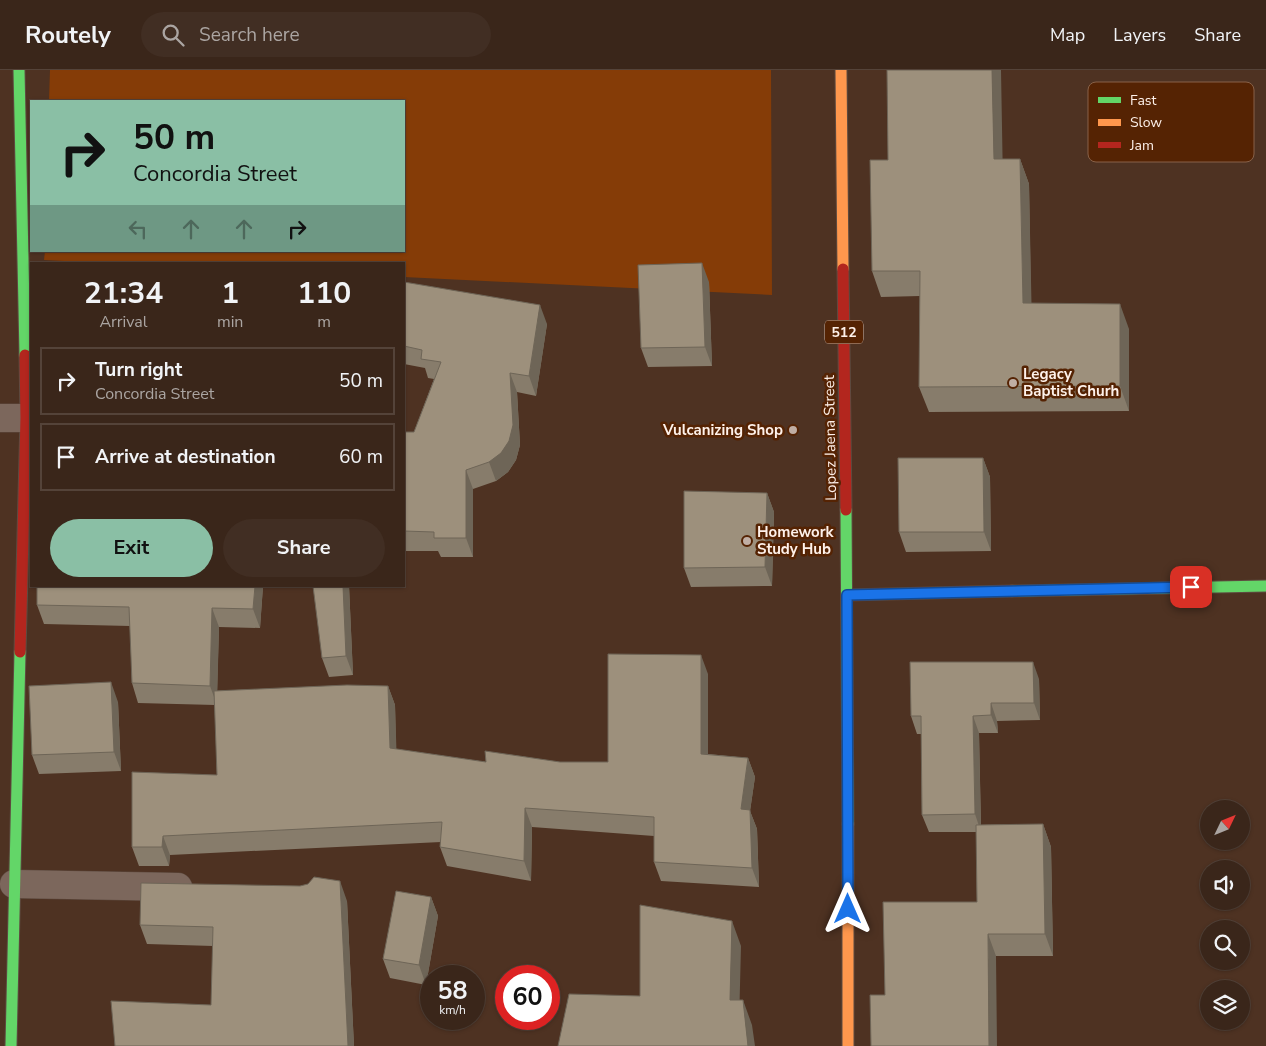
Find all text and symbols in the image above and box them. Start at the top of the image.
search box [141,12,491,57]
text: Routely [25,19,111,51]
icon: search [159,21,187,49]
text: Search here [199,22,300,48]
text: Map [1050,23,1085,47]
text: Layers [1113,23,1166,47]
text: Share [1194,23,1241,47]
legend [1088,82,1254,162]
text: Fast [1130,91,1156,110]
text: Slow [1130,113,1162,132]
text: 50 m [133,114,215,161]
icon: right [50,120,115,185]
text: Jam [1129,136,1154,155]
text: Concordia Street [133,159,297,189]
icon: left [124,215,152,243]
icon: ahead [177,215,205,243]
icon: ahead [230,215,258,243]
icon: right [283,215,311,243]
text: 21:34 [84,273,163,314]
text: 1 [221,273,239,314]
text: 110 [297,273,351,314]
text: Arrival [99,311,148,333]
text: min [217,311,243,333]
text: m [317,311,331,333]
road number: 512 [825,320,863,344]
text: Turn right [95,357,182,383]
place label: Legacy Baptist Churh [1023,364,1119,401]
icon: right [52,367,80,395]
text: 50 m [339,368,383,394]
street label: Lopez Jaena Street [819,374,841,501]
marker: Legacy Baptist Churh [1007,377,1019,389]
text: Concordia Street [95,383,214,405]
place label: Vulcanizing Shop [662,420,783,440]
marker: Vulcanizing Shop [787,424,799,436]
icon: arrive [52,443,80,471]
text: Arrive at destination [95,444,276,470]
text: 60 m [339,444,383,470]
button: Exit [50,519,213,577]
button: Share [223,519,385,577]
place label: Homework Study Hub [757,522,835,559]
marker: Homework Study Hub [741,535,753,547]
pin [1170,566,1212,608]
icon: arrive [1177,573,1205,601]
north arrow [1200,800,1250,850]
map controls [1200,800,1250,1030]
button: sound [1200,860,1250,910]
position arrow [821,882,873,934]
button: search [1200,920,1250,970]
speed limit sign: 60 [495,965,560,1030]
text: 58 [437,974,468,1008]
button: layers [1200,980,1250,1030]
text: km/h [439,1002,466,1018]

